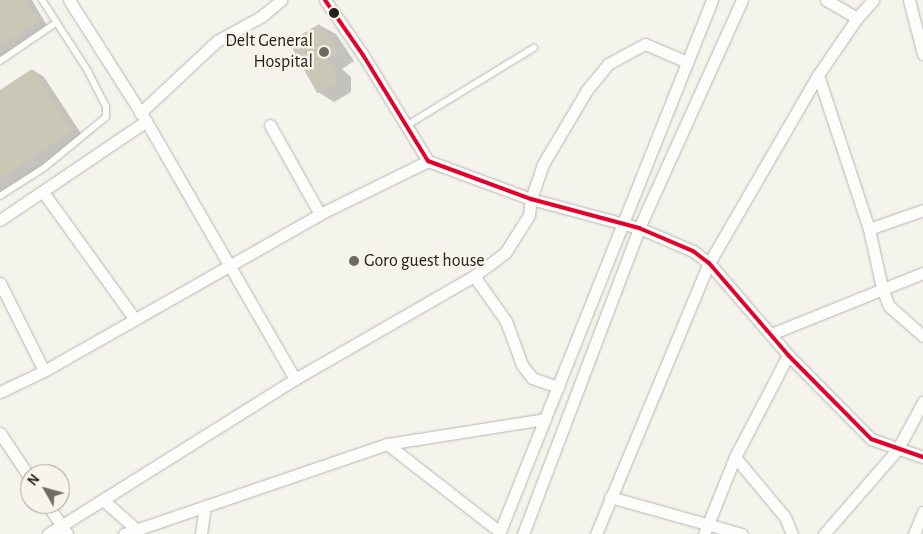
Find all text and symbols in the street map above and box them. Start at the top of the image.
unlabelled marker [329,8,339,18]
place label: Delt General Hospital [225,31,313,74]
marker: Delt General Hospital [317,45,331,59]
place label: Goro guest house [364,250,485,272]
marker: Goro guest house [348,255,360,267]
north arrow [20,464,70,514]
text: N [25,472,42,489]

